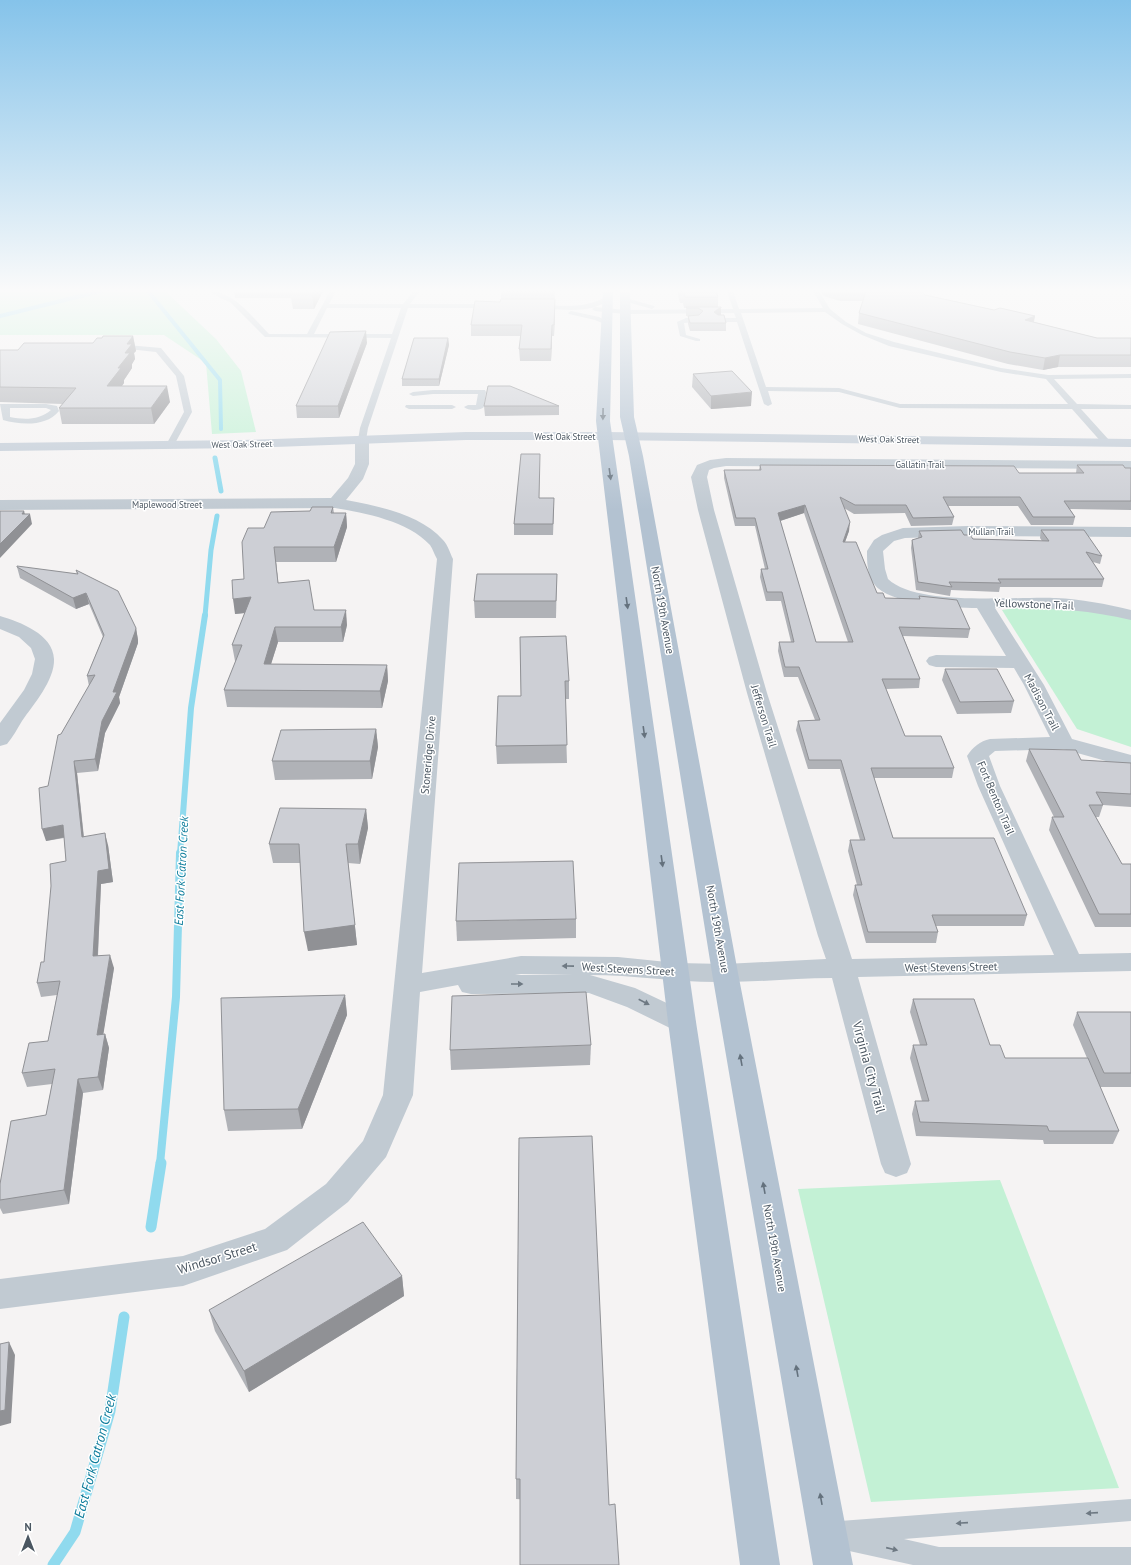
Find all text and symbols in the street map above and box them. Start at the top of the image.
one-way arrow [600,408,606,421]
street label: West Oak Street [535,431,595,442]
street label: West Oak Street [858,433,920,445]
street label: West Oak Street [211,438,273,450]
street label: Gallatin Trail [896,459,945,470]
one-way arrow [607,468,613,480]
street label: Maplewood Street [132,499,202,510]
street label: Mullan Trail [968,526,1014,537]
street label: North 19th Avenue [648,565,678,655]
street label: Yellowstone Trail [994,596,1075,612]
one-way arrow [624,597,630,609]
street label: Madison Trail [1021,671,1063,734]
street label: Jefferson Trail [748,682,780,750]
street label: Stoneridge Drive [418,715,438,795]
one-way arrow [641,726,647,738]
street label: Fort Benton Trail [974,759,1018,838]
water label: East Fork Catron Creek [171,815,191,926]
one-way arrow [659,855,665,867]
street label: North 19th Avenue [703,884,733,974]
street label: West Stevens Street [904,959,998,975]
street label: West Stevens Street [581,960,675,978]
one-way arrow [561,963,574,969]
one-way arrow [511,981,524,987]
one-way arrow [638,999,649,1006]
street label: Virginia City Trail [848,1018,889,1115]
one-way arrow [738,1054,744,1066]
one-way arrow [761,1182,767,1194]
street label: North 19th Avenue [760,1203,790,1293]
street label: Windsor Street [175,1238,259,1278]
one-way arrow [794,1365,800,1377]
water label: East Fork Catron Creek [70,1391,120,1520]
one-way arrow [817,1493,823,1505]
one-way arrow [1086,1509,1098,1516]
north arrow [8,1517,48,1557]
one-way arrow [956,1519,969,1526]
text: N [24,1520,32,1534]
one-way arrow [886,1546,899,1552]

